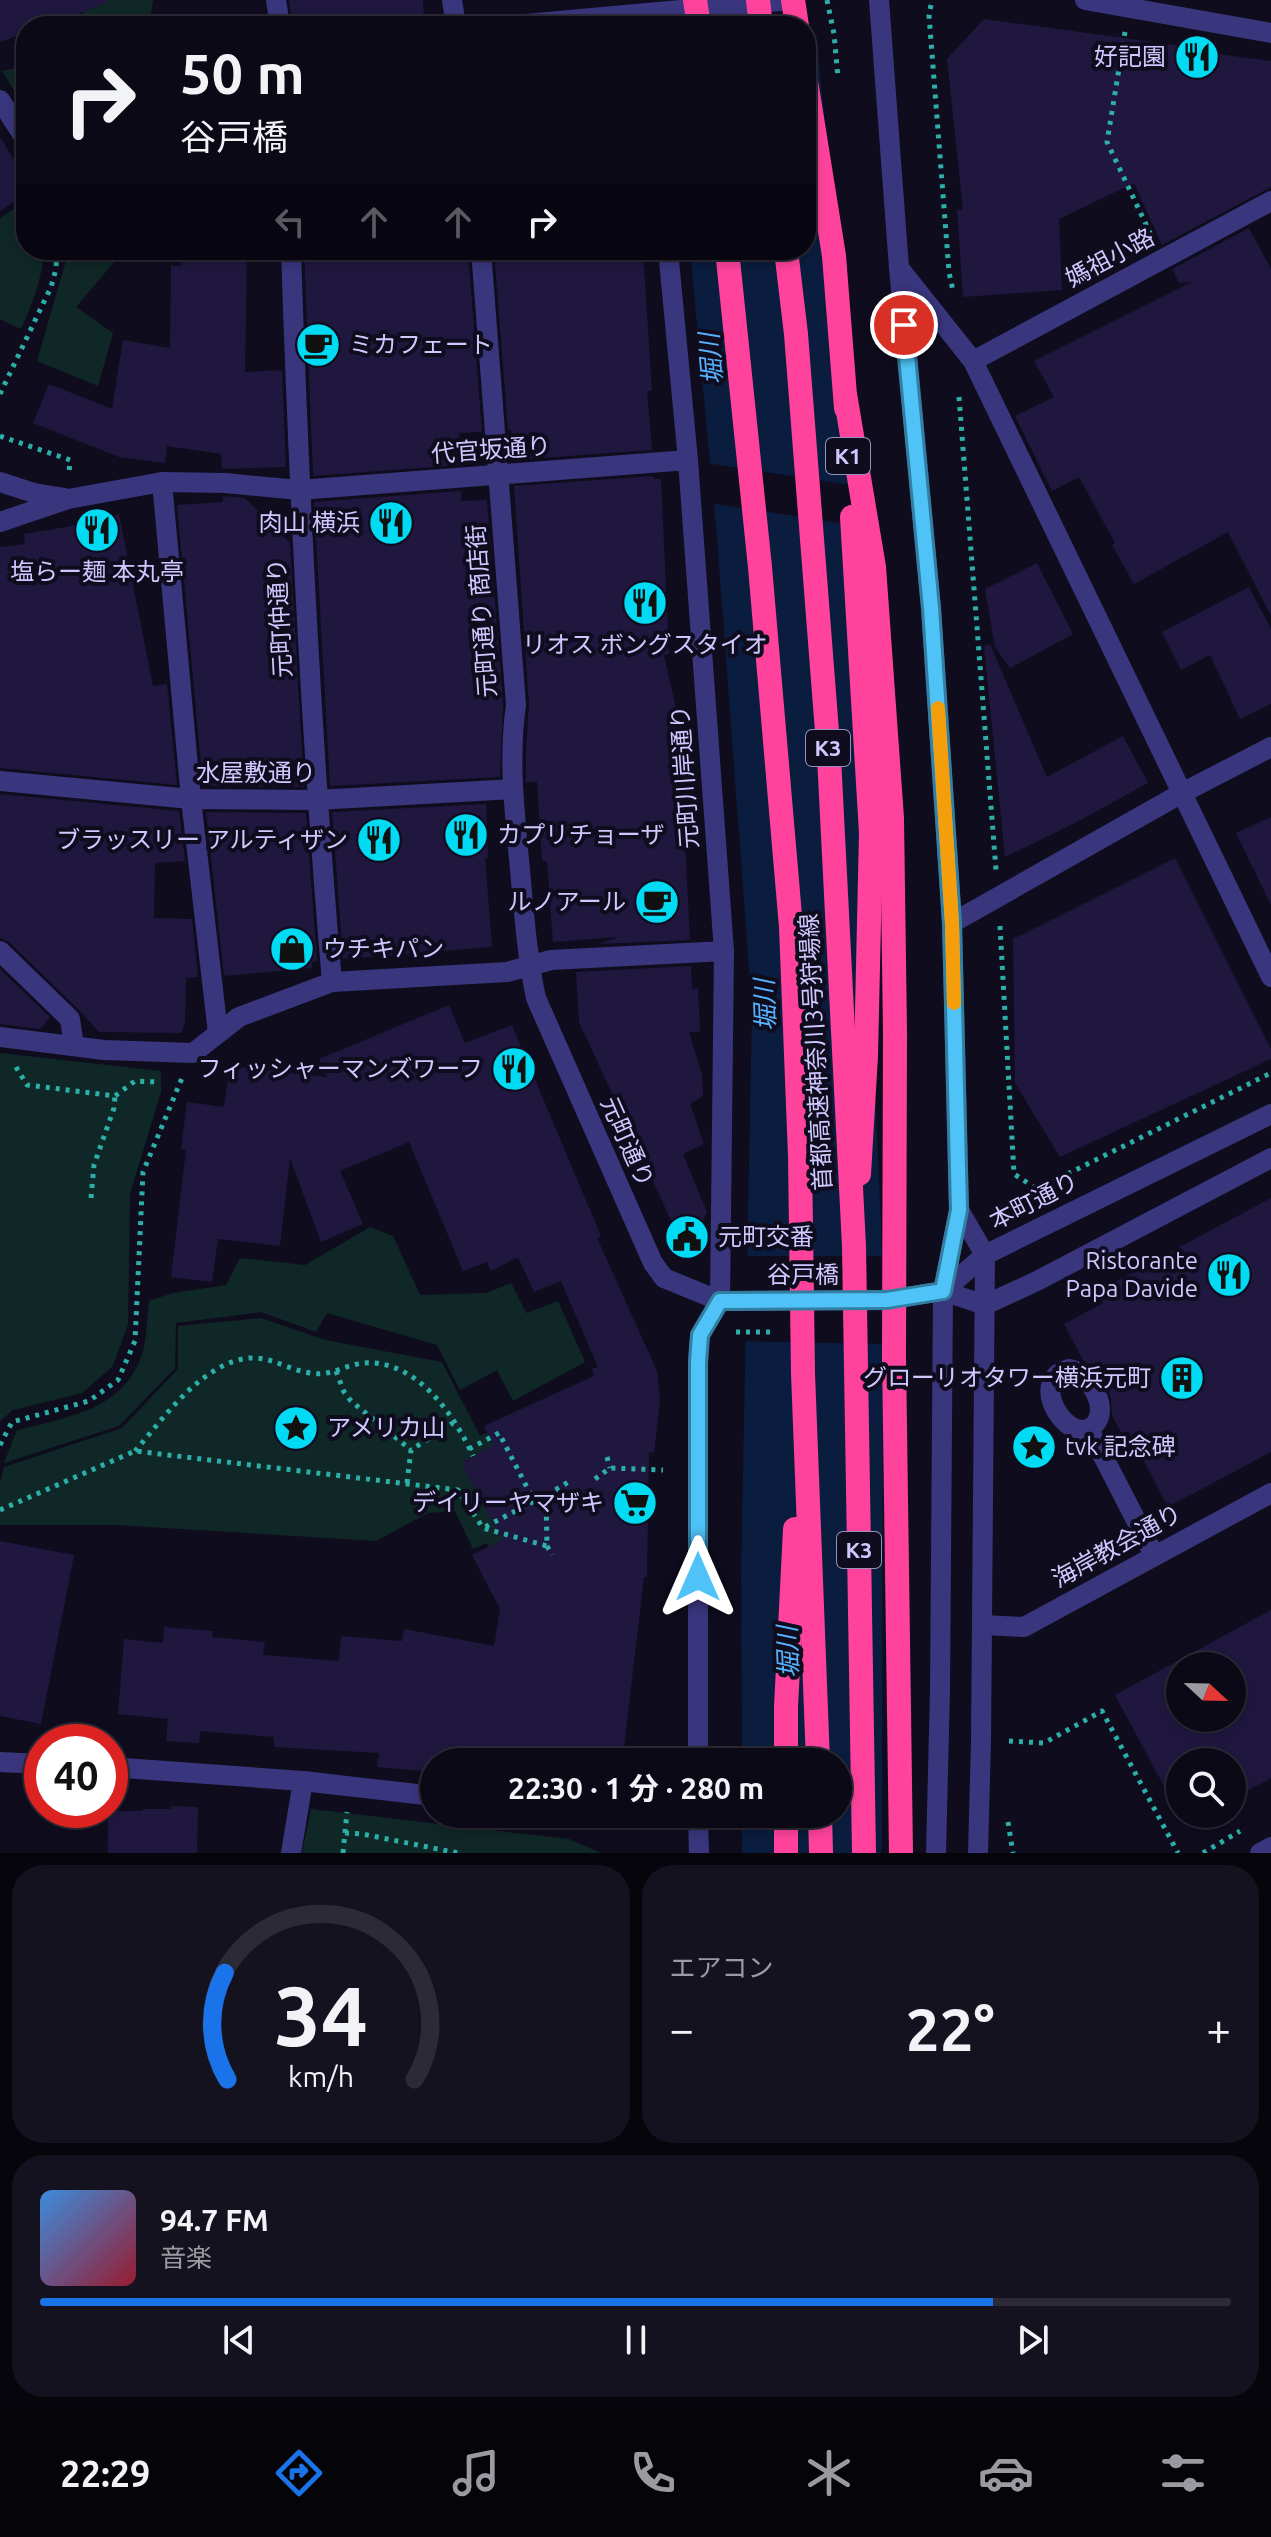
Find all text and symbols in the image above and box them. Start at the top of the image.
restaurant icon: 好記園 [1173,33,1221,81]
text: 50 m [180,42,305,105]
place label: 好記園 [1094,43,1166,70]
icon: right [48,48,152,152]
text: 谷戸橋 [180,116,288,157]
icon: left [268,200,312,244]
icon: ahead [352,200,396,244]
icon: ahead [436,200,480,244]
icon: right [520,200,564,244]
street label: 媽祖小路 [1061,223,1158,292]
pin [870,291,938,359]
icon: arrive [882,303,926,347]
cafe icon: ミカフェート [294,321,342,369]
water label: 堀川 [694,329,727,386]
place label: ミカフェート [349,331,493,358]
street label: 代官坂通り [430,432,552,467]
road number: K1 [826,438,870,474]
restaurant icon: 肉山 横浜 [367,499,415,547]
restaurant icon: 塩らー麺 本丸亭 [73,506,121,554]
place label: 肉山 横浜 [259,509,360,536]
street label: 元町通り 商店街 [462,524,501,699]
street label: 元町仲通り [263,557,296,679]
place label: 塩らー麺 本丸亭 [10,558,184,585]
restaurant icon: リオス ボングスタイオ [621,579,669,627]
place label: リオス ボングスタイオ [522,631,768,658]
street label: 元町川岸通り [666,704,703,850]
road number: K3 [806,730,850,766]
street label: 水屋敷通り [196,759,316,786]
restaurant icon: カプリチョーザ [442,811,490,859]
restaurant icon: ブラッスリー アルティザン [355,816,403,864]
place label: カプリチョーザ [497,821,665,848]
place label: ブラッスリー アルティザン [56,826,348,853]
cafe icon: ルノアール [633,878,681,926]
place label: ルノアール [507,888,626,915]
street label: 首都高速神奈川3号狩場線 [795,913,836,1191]
shop icon: ウチキパン [268,925,316,973]
place label: ウチキパン [323,935,444,962]
water label: 堀川 [749,976,780,1032]
restaurant icon: フィッシャーマンズワーフ [490,1045,538,1093]
place label: フィッシャーマンズワーフ [197,1055,483,1082]
street label: 元町通り [596,1092,659,1191]
street label: 本町通り [985,1167,1083,1234]
public building icon: 元町交番 [663,1213,711,1261]
place label: 元町交番 [718,1223,814,1250]
place label: Ristorante Papa Davide [1066,1247,1198,1302]
restaurant icon: Ristorante Papa Davide [1205,1251,1253,1299]
street label: 谷戸橋 [767,1261,839,1288]
building icon: グローリオタワー横浜元町 [1158,1354,1206,1402]
place label: グローリオタワー横浜元町 [863,1364,1151,1391]
place icon: アメリカ山 [272,1404,320,1452]
place label: アメリカ山 [327,1414,446,1441]
place icon: tvk 記念碑 [1010,1423,1058,1471]
place label: tvk 記念碑 [1065,1433,1176,1460]
supermarket icon: デイリーヤマザキ [611,1479,659,1527]
place label: デイリーヤマザキ [412,1489,604,1516]
street label: 海岸教会通り [1047,1499,1186,1592]
road number: K3 [837,1532,881,1568]
position arrow [656,1535,740,1619]
water label: 堀川 [772,1623,803,1679]
north arrow [1166,1652,1246,1732]
map controls [1166,1652,1246,1828]
speed limit sign: 40 [24,1724,128,1828]
button: search [1166,1748,1246,1828]
text: 22:30 · 1 分 · 280 m [508,1771,764,1805]
text: エアコン [670,1953,774,1982]
text: 34 [274,1968,368,2062]
text: 22° [906,1995,995,2062]
text: − [670,2004,694,2053]
text: + [1206,2004,1231,2053]
text: km/h [288,2060,354,2092]
text: 94.7 FM [160,2203,269,2237]
text: 音楽 [160,2243,212,2272]
icon: previous [217,2318,261,2362]
icon: pause [614,2318,658,2362]
icon: next [1011,2318,1055,2362]
icon: directions [271,2445,327,2501]
icon: music [448,2445,504,2501]
icon: phone [625,2445,681,2501]
icon: climate [801,2445,857,2501]
icon: car [978,2445,1034,2501]
icon: filters [1155,2445,1211,2501]
text: 22:29 [60,2453,150,2494]

